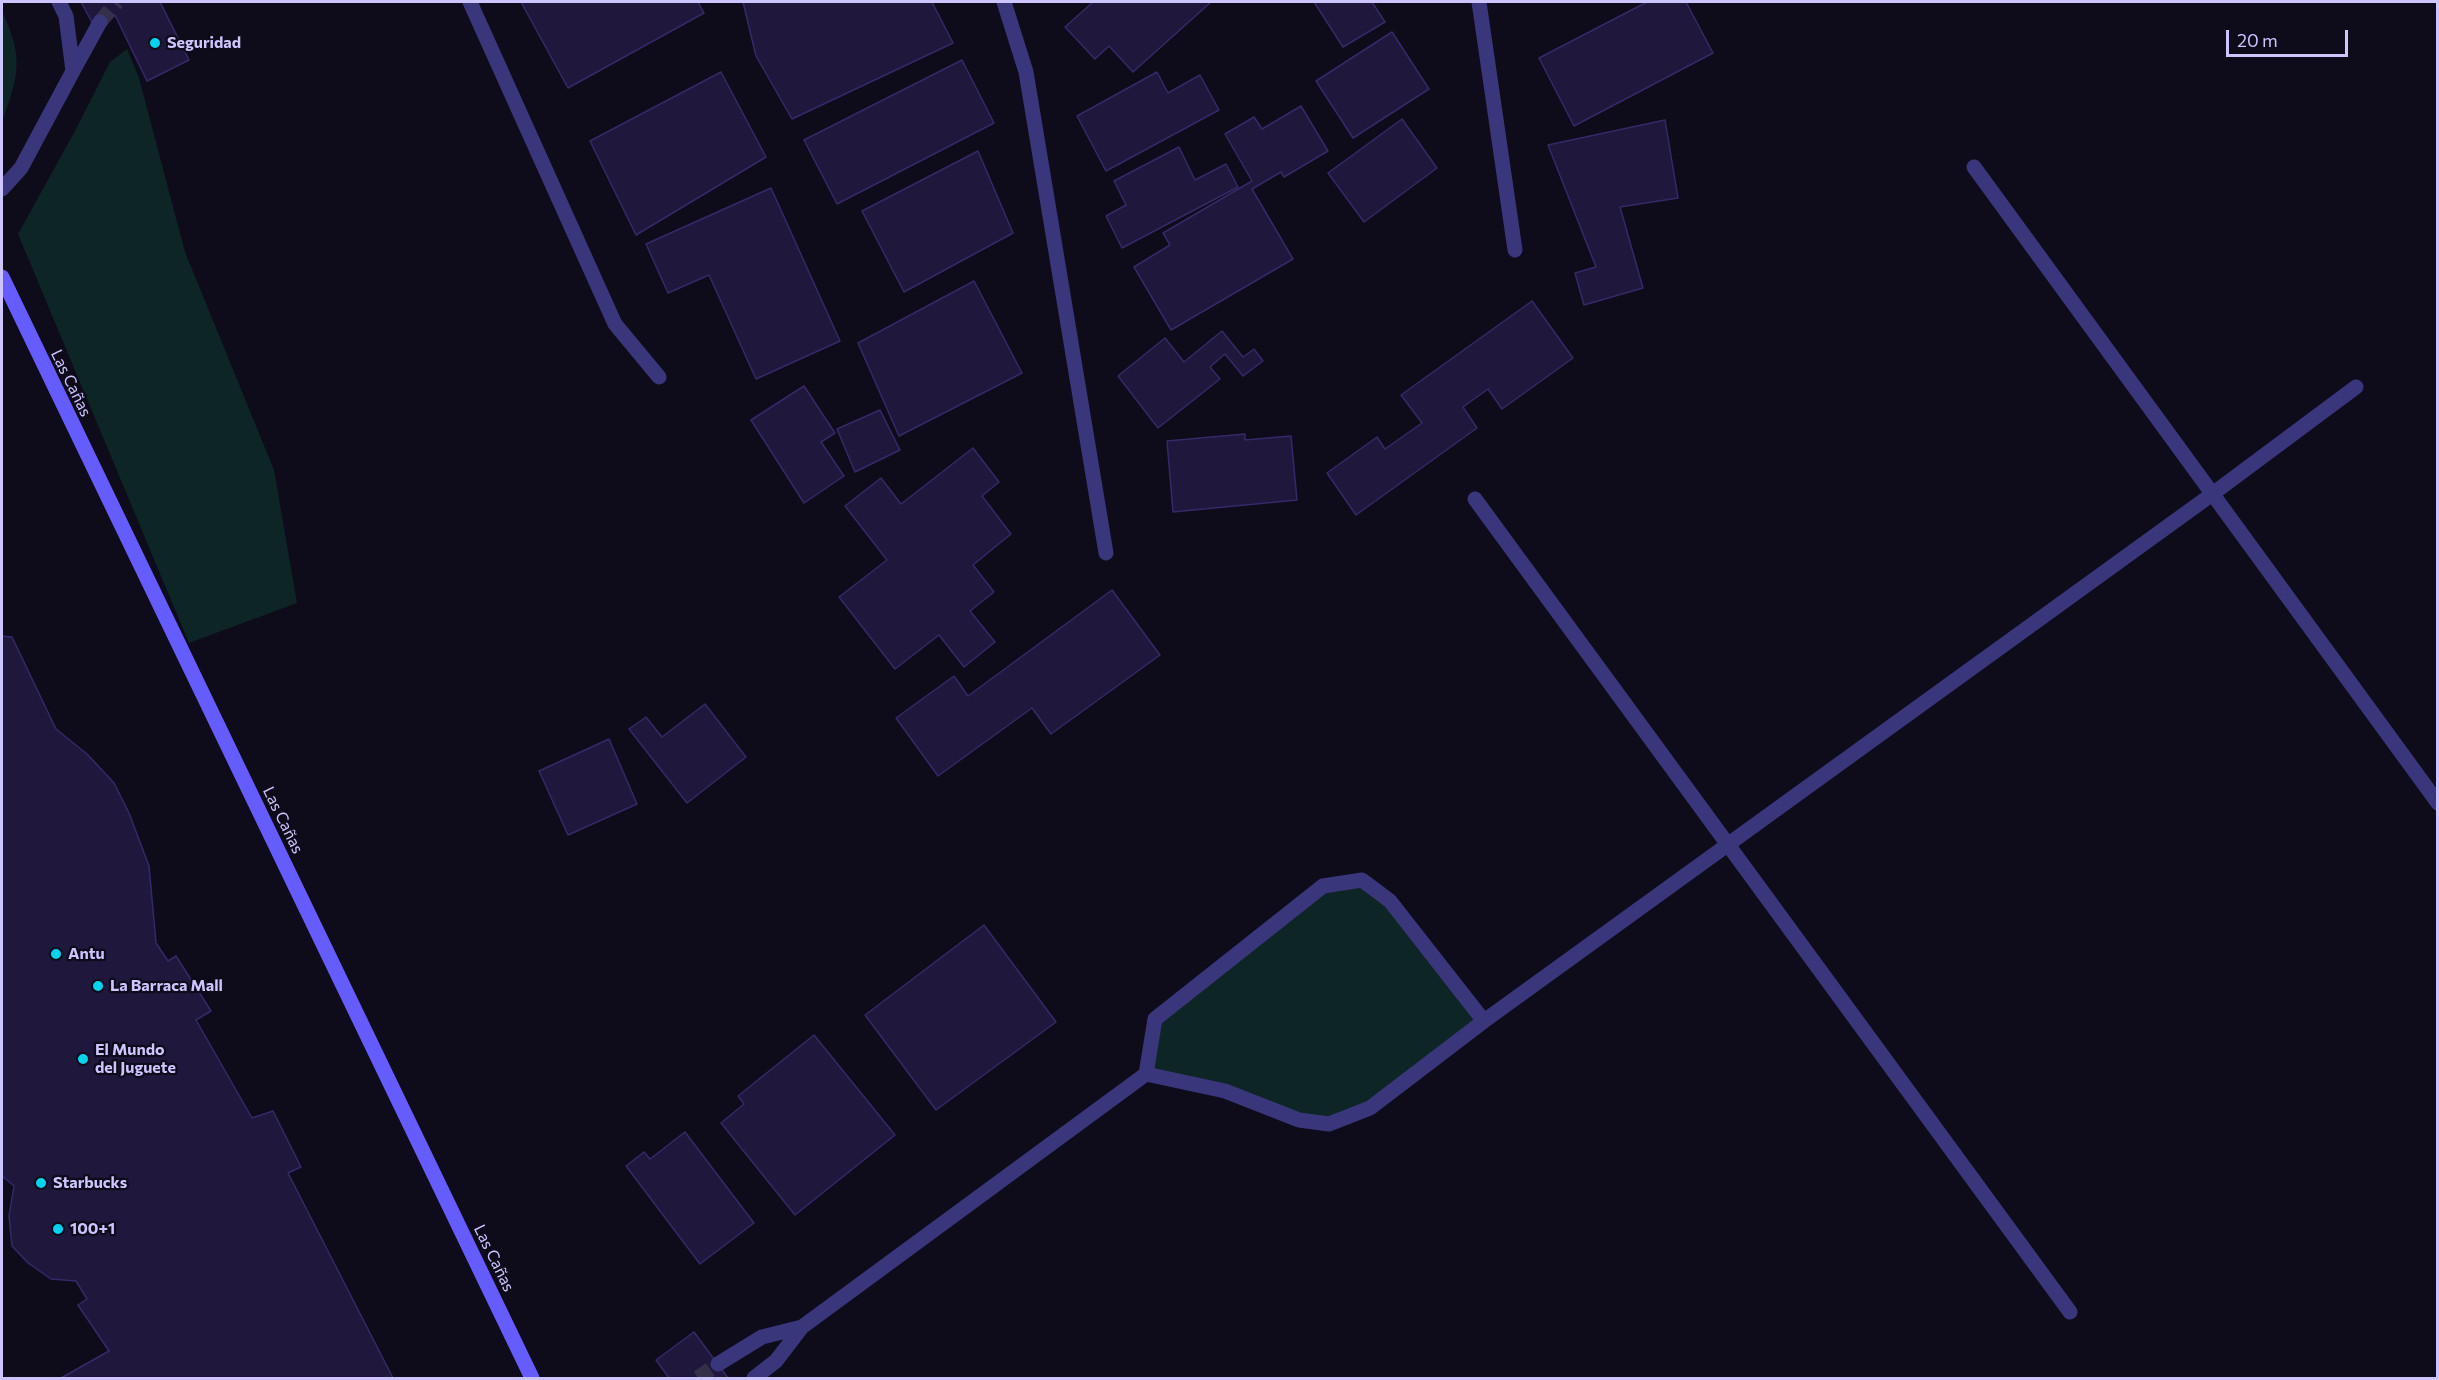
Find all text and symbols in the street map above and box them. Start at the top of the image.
scale bar [2229,18,2350,56]
text: 20 m [2237,29,2278,51]
place label: Seguridad [167,33,241,53]
marker: Seguridad [148,36,162,50]
street label: Las Cañas [47,346,95,420]
street label: Las Cañas [259,783,307,857]
place label: Antu [68,944,105,964]
marker: Antu [49,947,63,961]
place label: La Barraca Mall [110,976,223,996]
marker: La Barraca Mall [91,979,105,993]
place label: El Mundo del Juguete [95,1040,176,1078]
marker: El Mundo del Juguete [76,1052,90,1066]
place label: Starbucks [53,1173,127,1193]
marker: Starbucks [34,1176,48,1190]
place label: 100+1 [70,1219,115,1239]
street label: Las Cañas [470,1221,518,1295]
marker: 100+1 [51,1222,65,1236]

